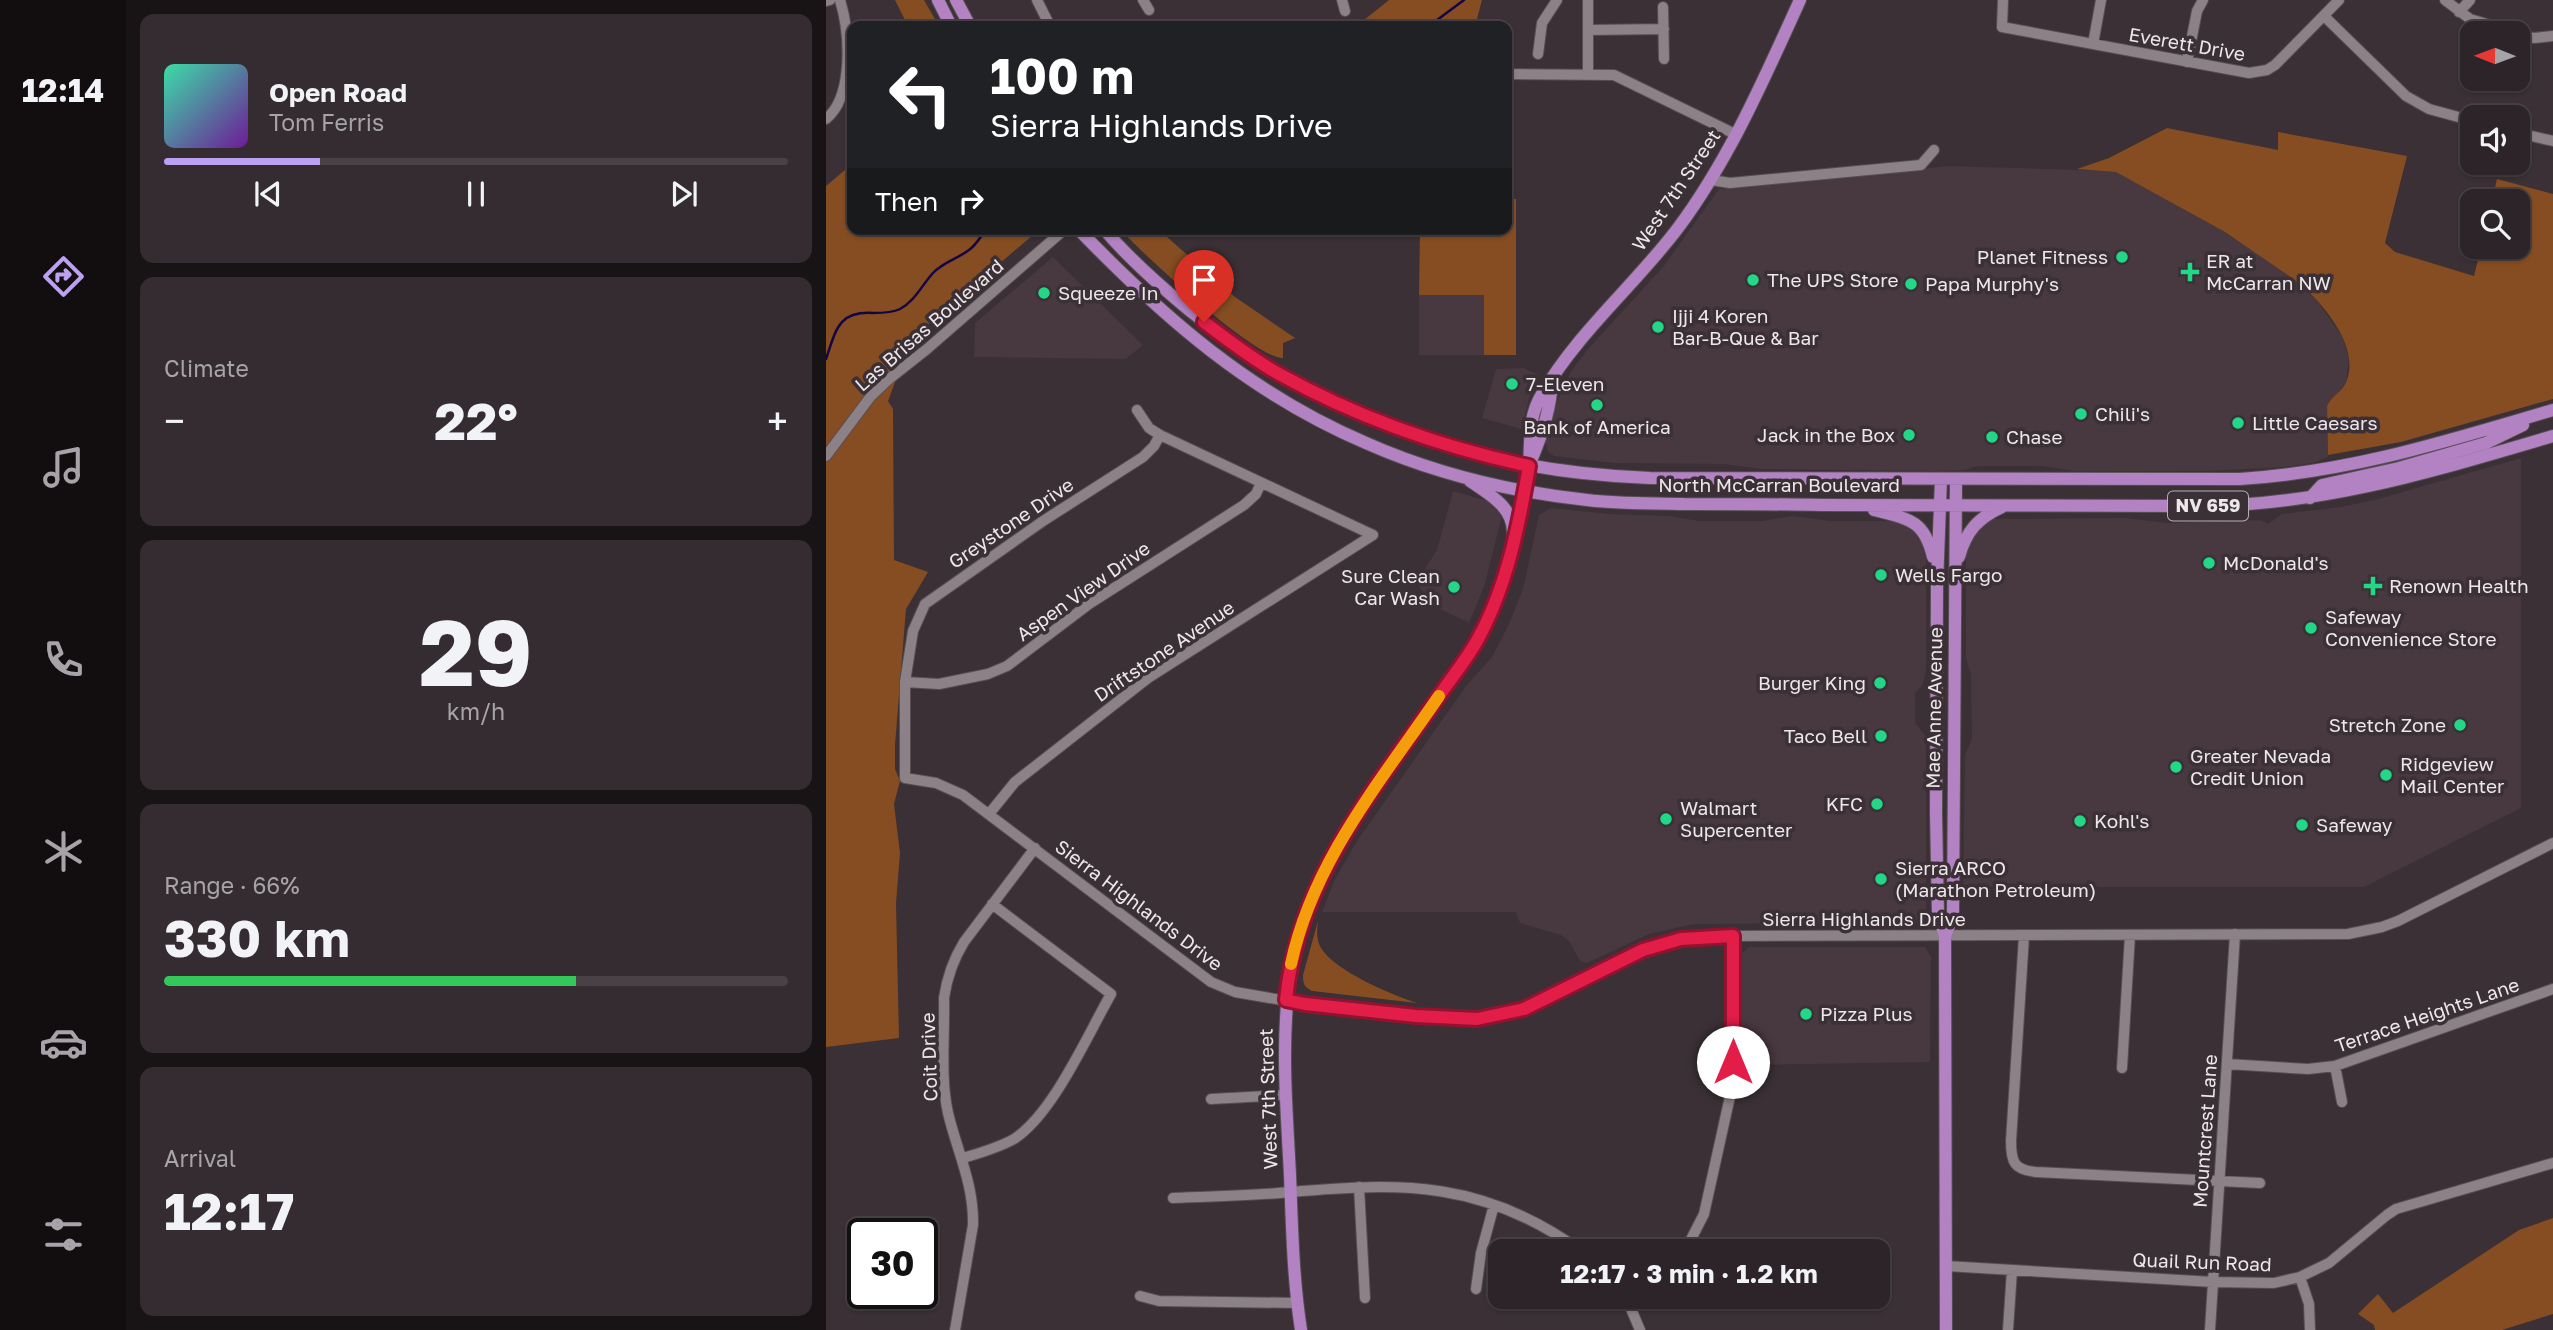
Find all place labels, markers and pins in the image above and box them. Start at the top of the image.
place label: Planet Fitness [1977,245,2108,268]
marker: Planet Fitness [2114,249,2130,265]
place label: ER at McCarran NW [2206,249,2331,294]
pin [1174,250,1234,322]
marker: ER at McCarran NW [2180,262,2200,282]
place label: The UPS Store [1767,268,1898,291]
marker: The UPS Store [1745,272,1761,288]
place label: Papa Murphy's [1925,272,2059,295]
marker: Papa Murphy's [1903,276,1919,292]
place label: Squeeze In [1058,281,1159,304]
marker: Squeeze In [1036,285,1052,301]
place label: Ijji 4 Koren Bar-B-Que & Bar [1672,304,1819,349]
marker: Ijji 4 Koren Bar-B-Que & Bar [1650,319,1666,335]
place label: 7-Eleven [1526,372,1604,395]
marker: 7-Eleven [1504,376,1520,392]
marker: Bank of America [1589,397,1605,413]
place label: Chili's [2095,402,2150,425]
marker: Chili's [2073,406,2089,422]
place label: Little Caesars [2252,411,2378,434]
place label: Bank of America [1523,415,1671,438]
marker: Little Caesars [2230,415,2246,431]
place label: Jack in the Box [1757,423,1895,446]
place label: Chase [2006,425,2062,448]
marker: Jack in the Box [1901,427,1917,443]
marker: Chase [1984,429,2000,445]
place label: McDonald's [2223,551,2329,574]
marker: McDonald's [2201,555,2217,571]
place label: Wells Fargo [1895,563,2002,586]
place label: Sure Clean Car Wash [1341,564,1440,609]
marker: Wells Fargo [1873,567,1889,583]
place label: Renown Health [2389,574,2529,597]
marker: Renown Health [2363,576,2383,596]
marker: Sure Clean Car Wash [1446,579,1462,595]
place label: Safeway Convenience Store [2325,605,2497,650]
marker: Safeway Convenience Store [2303,620,2319,636]
place label: Burger King [1758,671,1866,694]
marker: Burger King [1872,675,1888,691]
place label: Stretch Zone [2329,713,2446,736]
marker: Stretch Zone [2452,717,2468,733]
place label: Taco Bell [1784,724,1867,747]
marker: Taco Bell [1873,728,1889,744]
place label: Greater Nevada Credit Union [2190,744,2331,789]
place label: Ridgeview Mail Center [2400,752,2505,797]
marker: Greater Nevada Credit Union [2168,759,2184,775]
marker: Ridgeview Mail Center [2378,767,2394,783]
place label: KFC [1826,792,1863,815]
place label: Walmart Supercenter [1680,796,1793,841]
marker: KFC [1869,796,1885,812]
place label: Kohl's [2094,809,2149,832]
marker: Walmart Supercenter [1658,811,1674,827]
marker: Kohl's [2072,813,2088,829]
place label: Safeway [2316,813,2393,836]
marker: Safeway [2294,817,2310,833]
place label: Sierra ARCO (Marathon Petroleum) [1895,856,2096,901]
marker: Sierra ARCO (Marathon Petroleum) [1873,871,1889,887]
place label: Pizza Plus [1820,1002,1913,1025]
marker: Pizza Plus [1798,1006,1814,1022]

